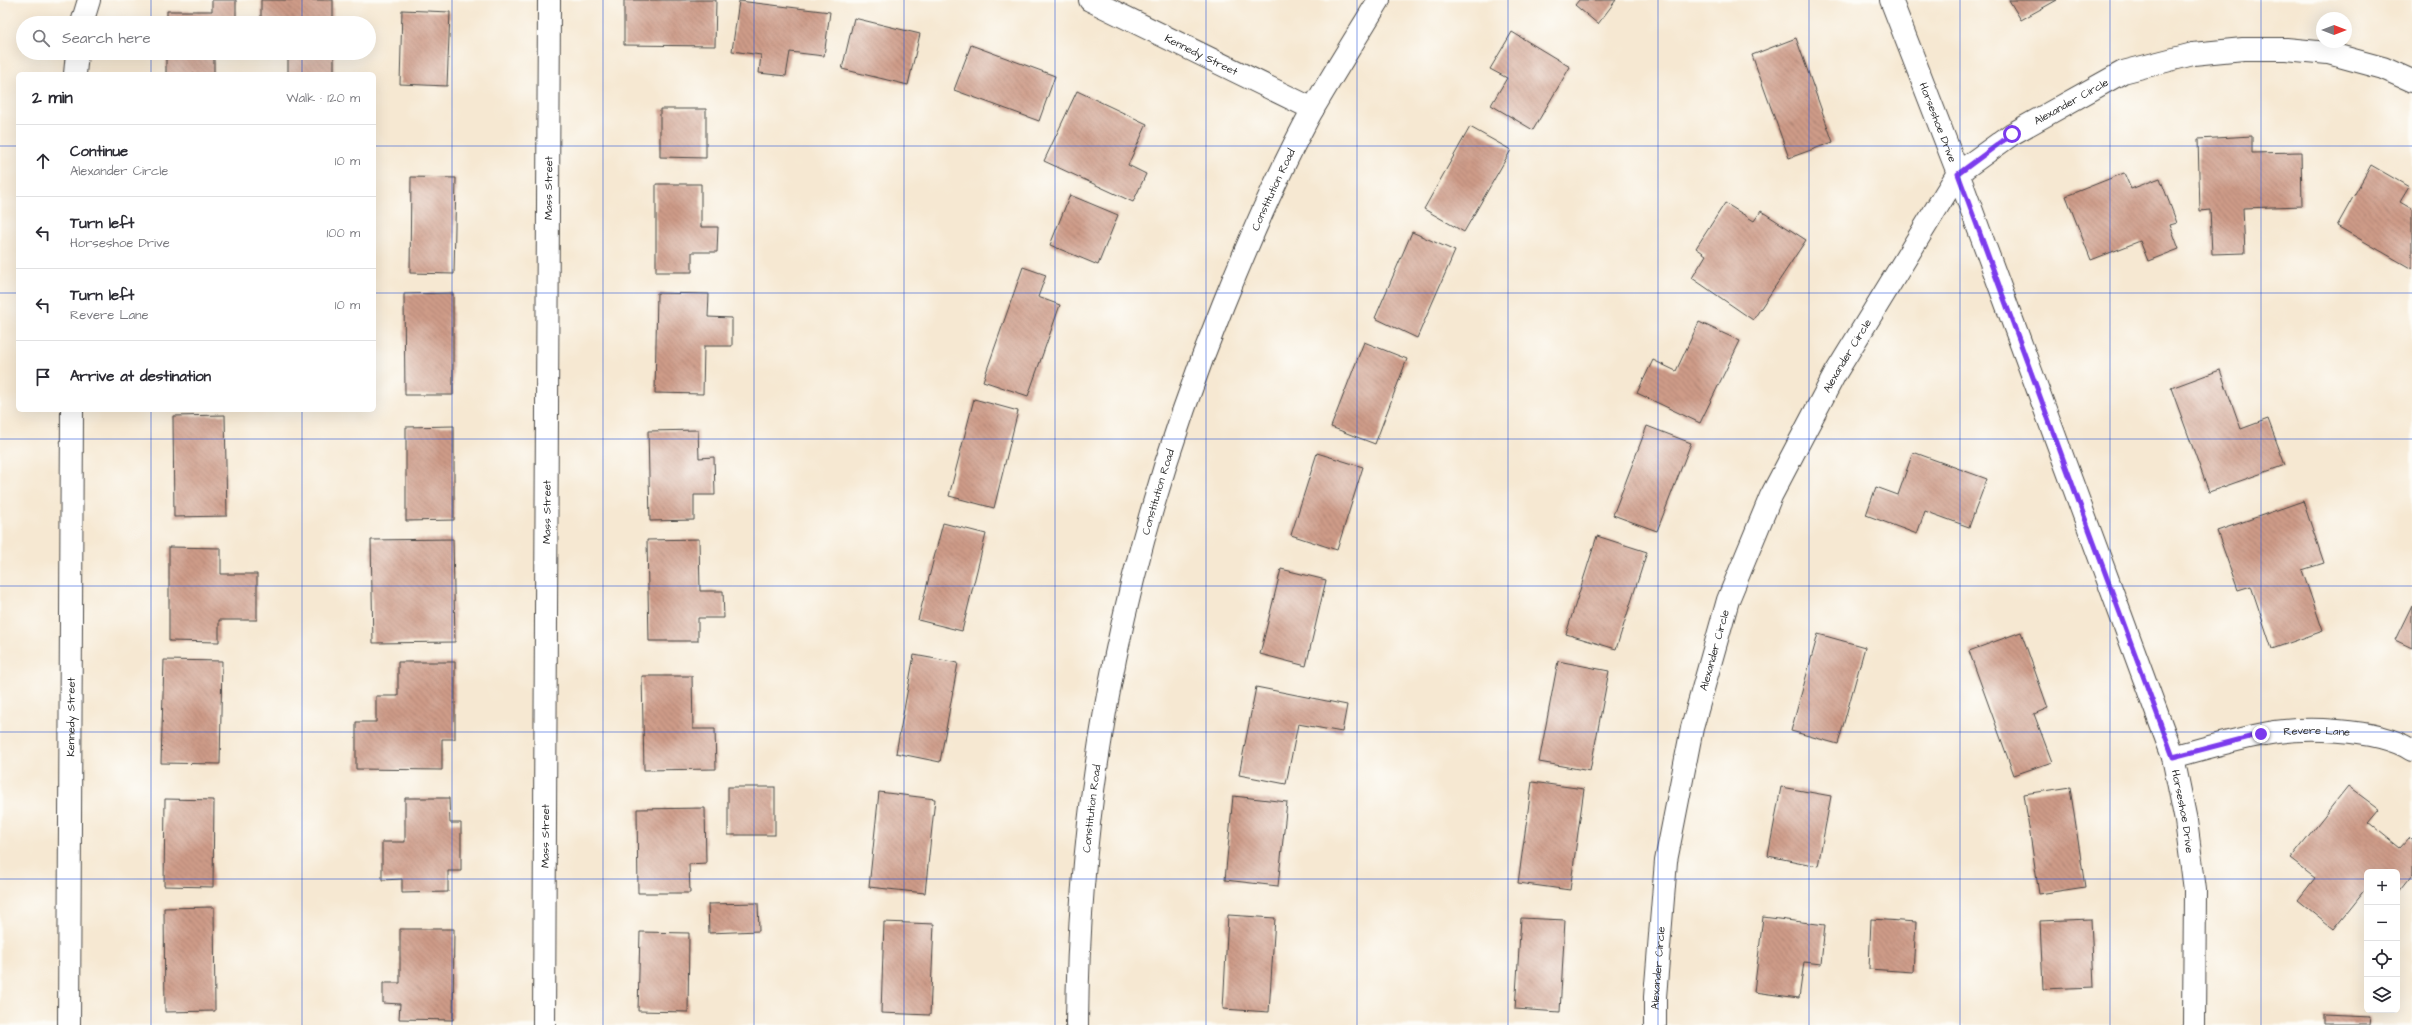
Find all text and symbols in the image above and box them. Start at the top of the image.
north arrow [2316,12,2352,48]
search box [16,16,376,60]
icon: search [30,27,52,49]
text: Search here [62,28,151,49]
street label: Kennedy Street [1162,31,1241,79]
street label: Alexander Circle [2031,75,2111,128]
street label: Horseshoe Drive [1916,80,1960,164]
text: 2 min [32,86,73,110]
text: Walk · 120 m [286,89,360,107]
route start [2003,125,2021,143]
text: Continue [70,141,128,162]
street label: Constitution Road [1248,146,1299,233]
icon: ahead [32,150,54,172]
text: 10 m [335,152,360,170]
street label: Mass Street [541,155,556,220]
text: Alexander Circle [70,162,168,180]
text: Turn left [70,213,134,234]
icon: left [32,222,54,244]
text: 100 m [327,224,360,242]
text: Horseshoe Drive [70,234,170,252]
text: Turn left [70,285,134,306]
icon: left [32,294,54,316]
text: 10 m [335,296,360,314]
text: Revere Lane [70,306,149,324]
street label: Alexander Circle [1820,316,1875,395]
icon: arrive [32,366,54,388]
text: Arrive at destination [70,366,211,387]
street label: Constitution Road [1138,447,1178,537]
street label: Mass Street [539,479,555,544]
street label: Alexander Circle [1696,608,1733,692]
street label: Kennedy Street [63,677,80,757]
street label: Revere Lane [2283,723,2351,740]
route end [2252,725,2270,743]
street label: Constitution Road [1079,763,1105,853]
street label: Horseshoe Drive [2168,768,2197,854]
street label: Mass Street [538,803,553,868]
map controls [2364,869,2400,1013]
button: + [2364,869,2400,905]
button: − [2364,905,2400,941]
street label: Alexander Circle [1648,926,1669,1010]
button: locate [2364,941,2400,977]
button: layers [2364,977,2400,1013]

